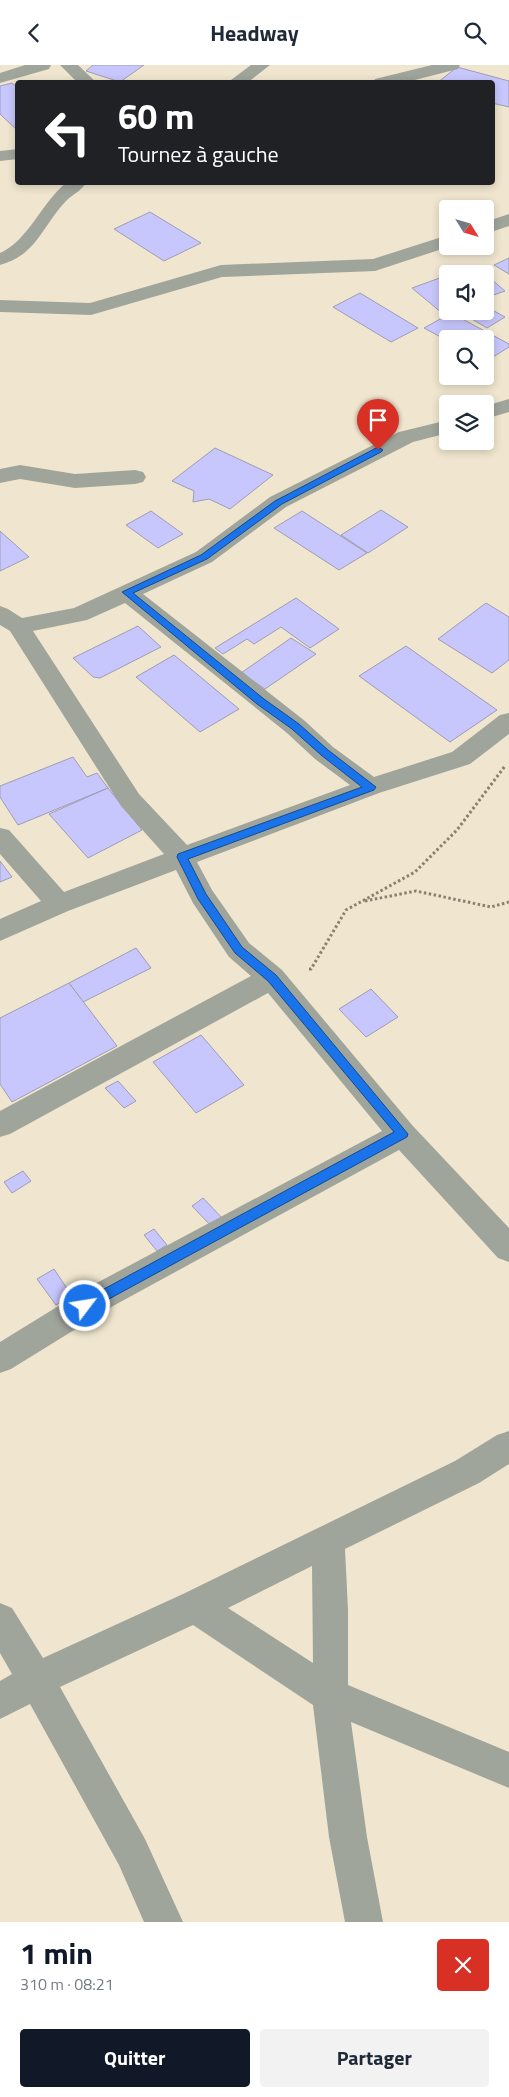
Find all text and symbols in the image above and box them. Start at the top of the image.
text: Headway [210,16,299,50]
icon: back [20,19,48,47]
icon: search [461,19,489,47]
text: 60 m [118,89,194,143]
icon: left [35,100,100,165]
text: Tournez à gauche [118,137,279,171]
north arrow [439,200,494,255]
map controls [439,200,494,450]
button: sound [439,265,494,320]
button: search [439,330,494,385]
button: layers [439,395,494,450]
pin [357,399,399,450]
icon: arrive [364,406,392,434]
position arrow [58,1279,110,1331]
text: 1 min [20,1930,93,1976]
button: close [437,1939,489,1991]
text: 310 m · 08:21 [20,1972,114,1996]
button: Quitter [20,2029,250,2087]
button: Partager [260,2029,489,2087]

